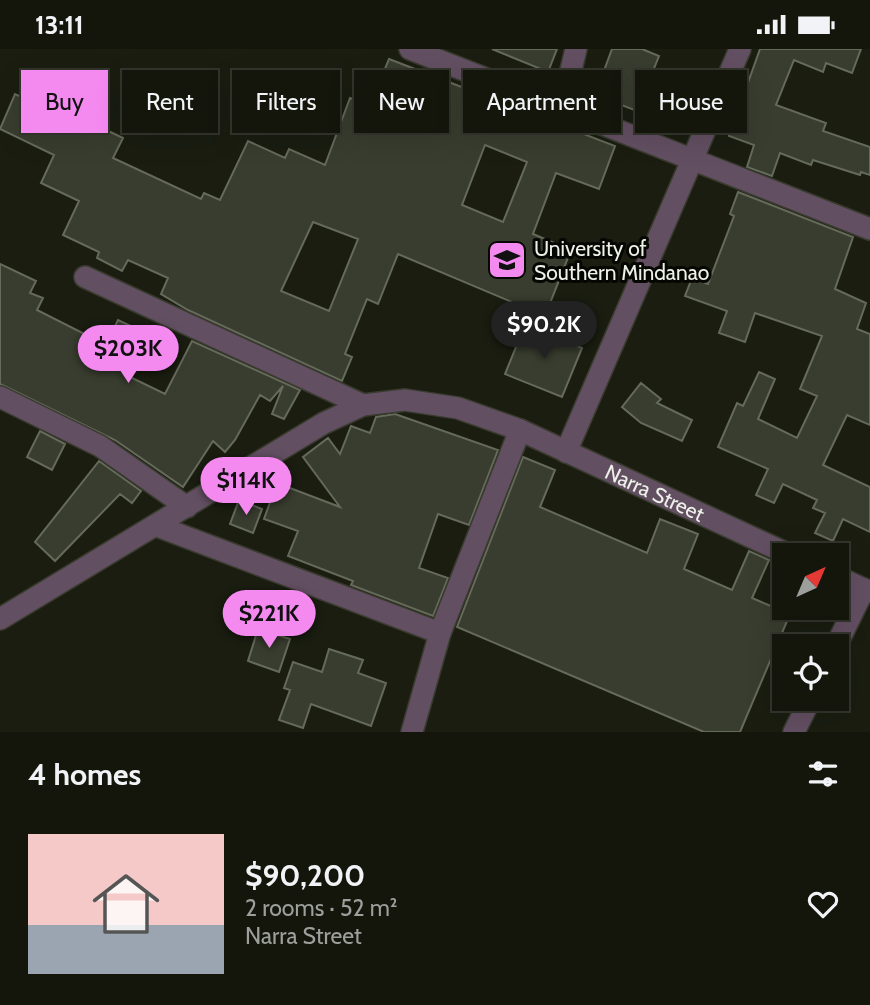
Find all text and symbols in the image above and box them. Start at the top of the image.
text: 13:11 [35,9,84,41]
chip: Buy [21,70,108,133]
chip: Rent [122,70,218,133]
chip: Filters [232,70,340,133]
chip: New [354,70,449,133]
chip: Apartment [463,70,621,133]
chip: House [635,70,747,133]
place label: University of Southern Mindanao [534,236,709,285]
school or university icon: University of Southern Mindanao [486,239,528,281]
pin: $90.2K [487,301,601,361]
text: $90.2K [507,310,581,338]
pin: $203K [79,325,177,385]
text: $203K [94,334,162,362]
pin: $114K [197,457,295,517]
street label: Narra Street [601,459,709,526]
text: $114K [216,466,276,494]
north arrow [772,543,849,619]
map controls [772,543,849,711]
pin: $221K [220,591,318,650]
text: $221K [239,599,299,627]
button: locate [772,634,849,711]
icon: filters [804,755,842,793]
text: 4 homes [28,756,141,793]
text: $90,200 [245,857,365,894]
icon: home [84,862,168,946]
icon: heart [804,885,842,923]
text: 2 rooms · 52 m² [245,894,398,922]
text: Narra Street [245,922,362,950]

